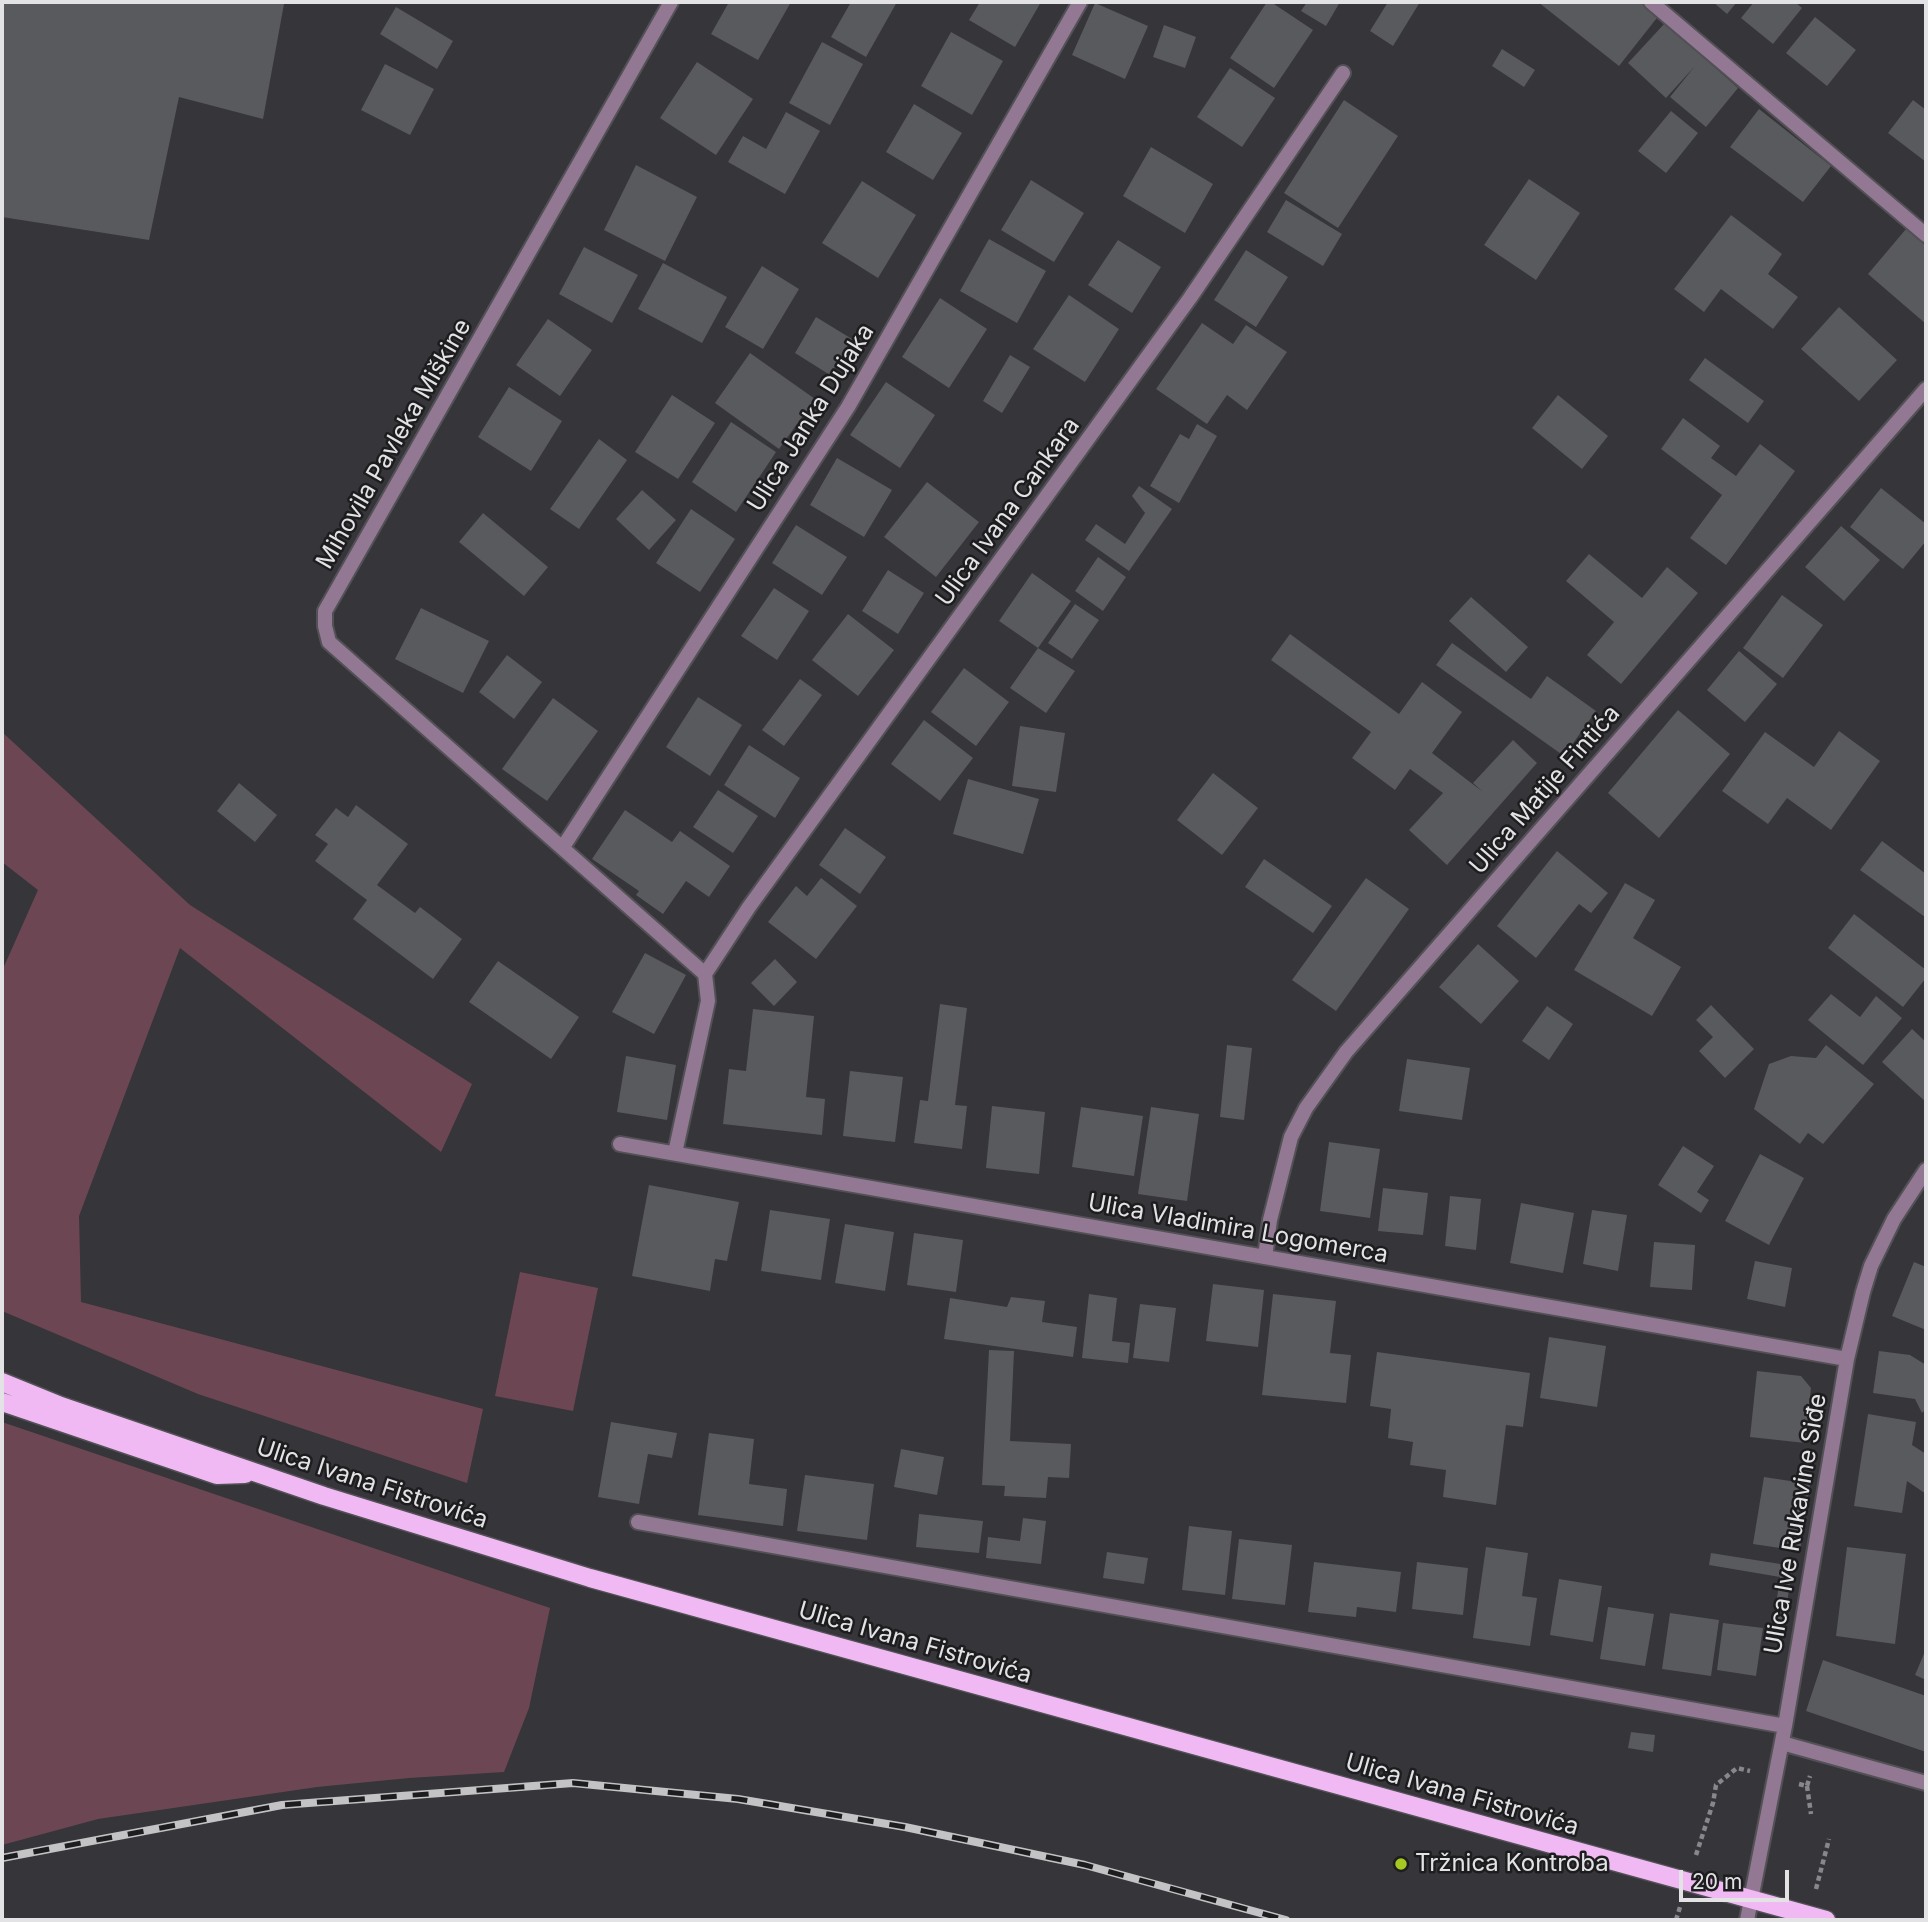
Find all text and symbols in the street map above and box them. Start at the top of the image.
street label: Mihovila Pavleka Miškine [311,314,477,574]
street label: Ulica Janka Dujaka [742,319,880,517]
street label: Ulica Ivana Cankara [930,412,1086,612]
street label: Ulica Matije Fintića [1464,700,1626,880]
street label: Ulica Vladimira Logomerca [1086,1188,1390,1270]
street label: Ulica Ive Rukavine Siđe [1759,1391,1833,1657]
street label: Ulica Ivana Fistrovića [253,1433,491,1535]
street label: Ulica Ivana Fistrovića [795,1596,1035,1690]
street label: Ulica Ivana Fistrovića [1342,1748,1582,1842]
place label: Tržnica Kontroba [1415,1850,1609,1878]
marker: Tržnica Kontroba [1393,1856,1409,1872]
scale bar [1683,1856,1793,1900]
text: 20 m [1692,1869,1742,1894]

